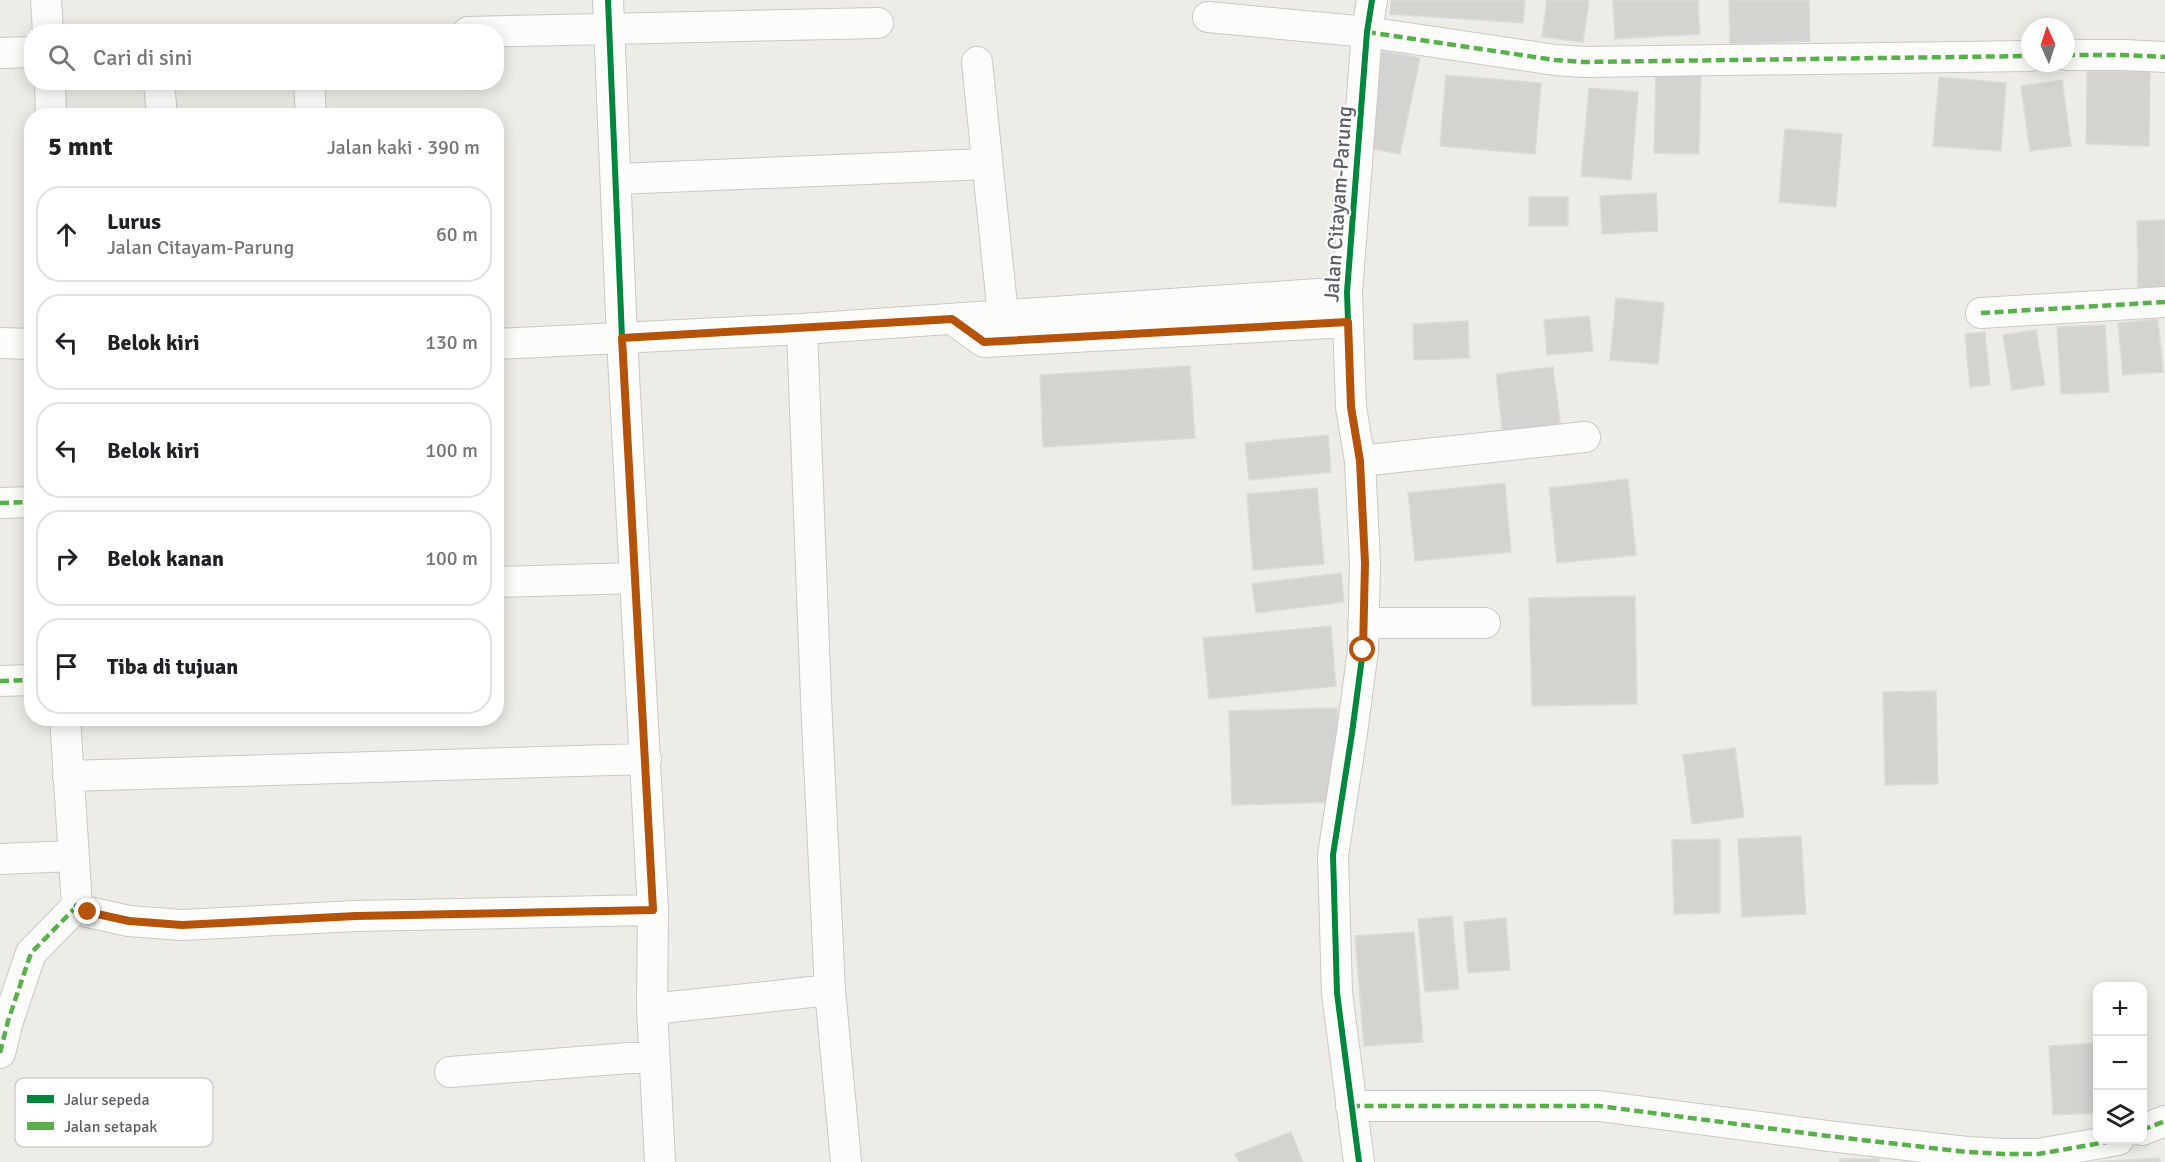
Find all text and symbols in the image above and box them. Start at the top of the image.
north arrow [2021,18,2075,72]
search box [24,24,504,90]
icon: search [45,41,78,74]
text: Cari di sini [93,44,193,71]
street label: Jalan Citayam-Parung [1318,105,1358,303]
text: 5 mnt [48,131,113,163]
text: Jalan kaki · 390 m [327,135,480,160]
text: Lurus [107,208,161,235]
icon: ahead [50,218,83,251]
text: 60 m [436,222,478,247]
text: Jalan Citayam-Parung [107,235,294,260]
icon: left [50,326,83,359]
text: Belok kiri [107,329,200,356]
text: 130 m [425,330,478,355]
icon: left [50,434,83,467]
text: Belok kiri [107,437,200,464]
text: 100 m [425,438,478,463]
icon: right [50,542,83,575]
text: Belok kanan [107,545,224,572]
text: 100 m [425,546,478,571]
route start [1349,636,1375,662]
icon: arrive [50,650,83,683]
text: Tiba di tujuan [107,653,238,680]
route end [74,898,100,924]
map controls [2093,982,2147,1144]
button: + [2093,982,2147,1036]
button: − [2093,1036,2147,1090]
legend [15,1078,213,1147]
text: Jalur sepeda [64,1090,150,1110]
button: layers [2093,1090,2147,1144]
text: Jalan setapak [64,1117,157,1137]

